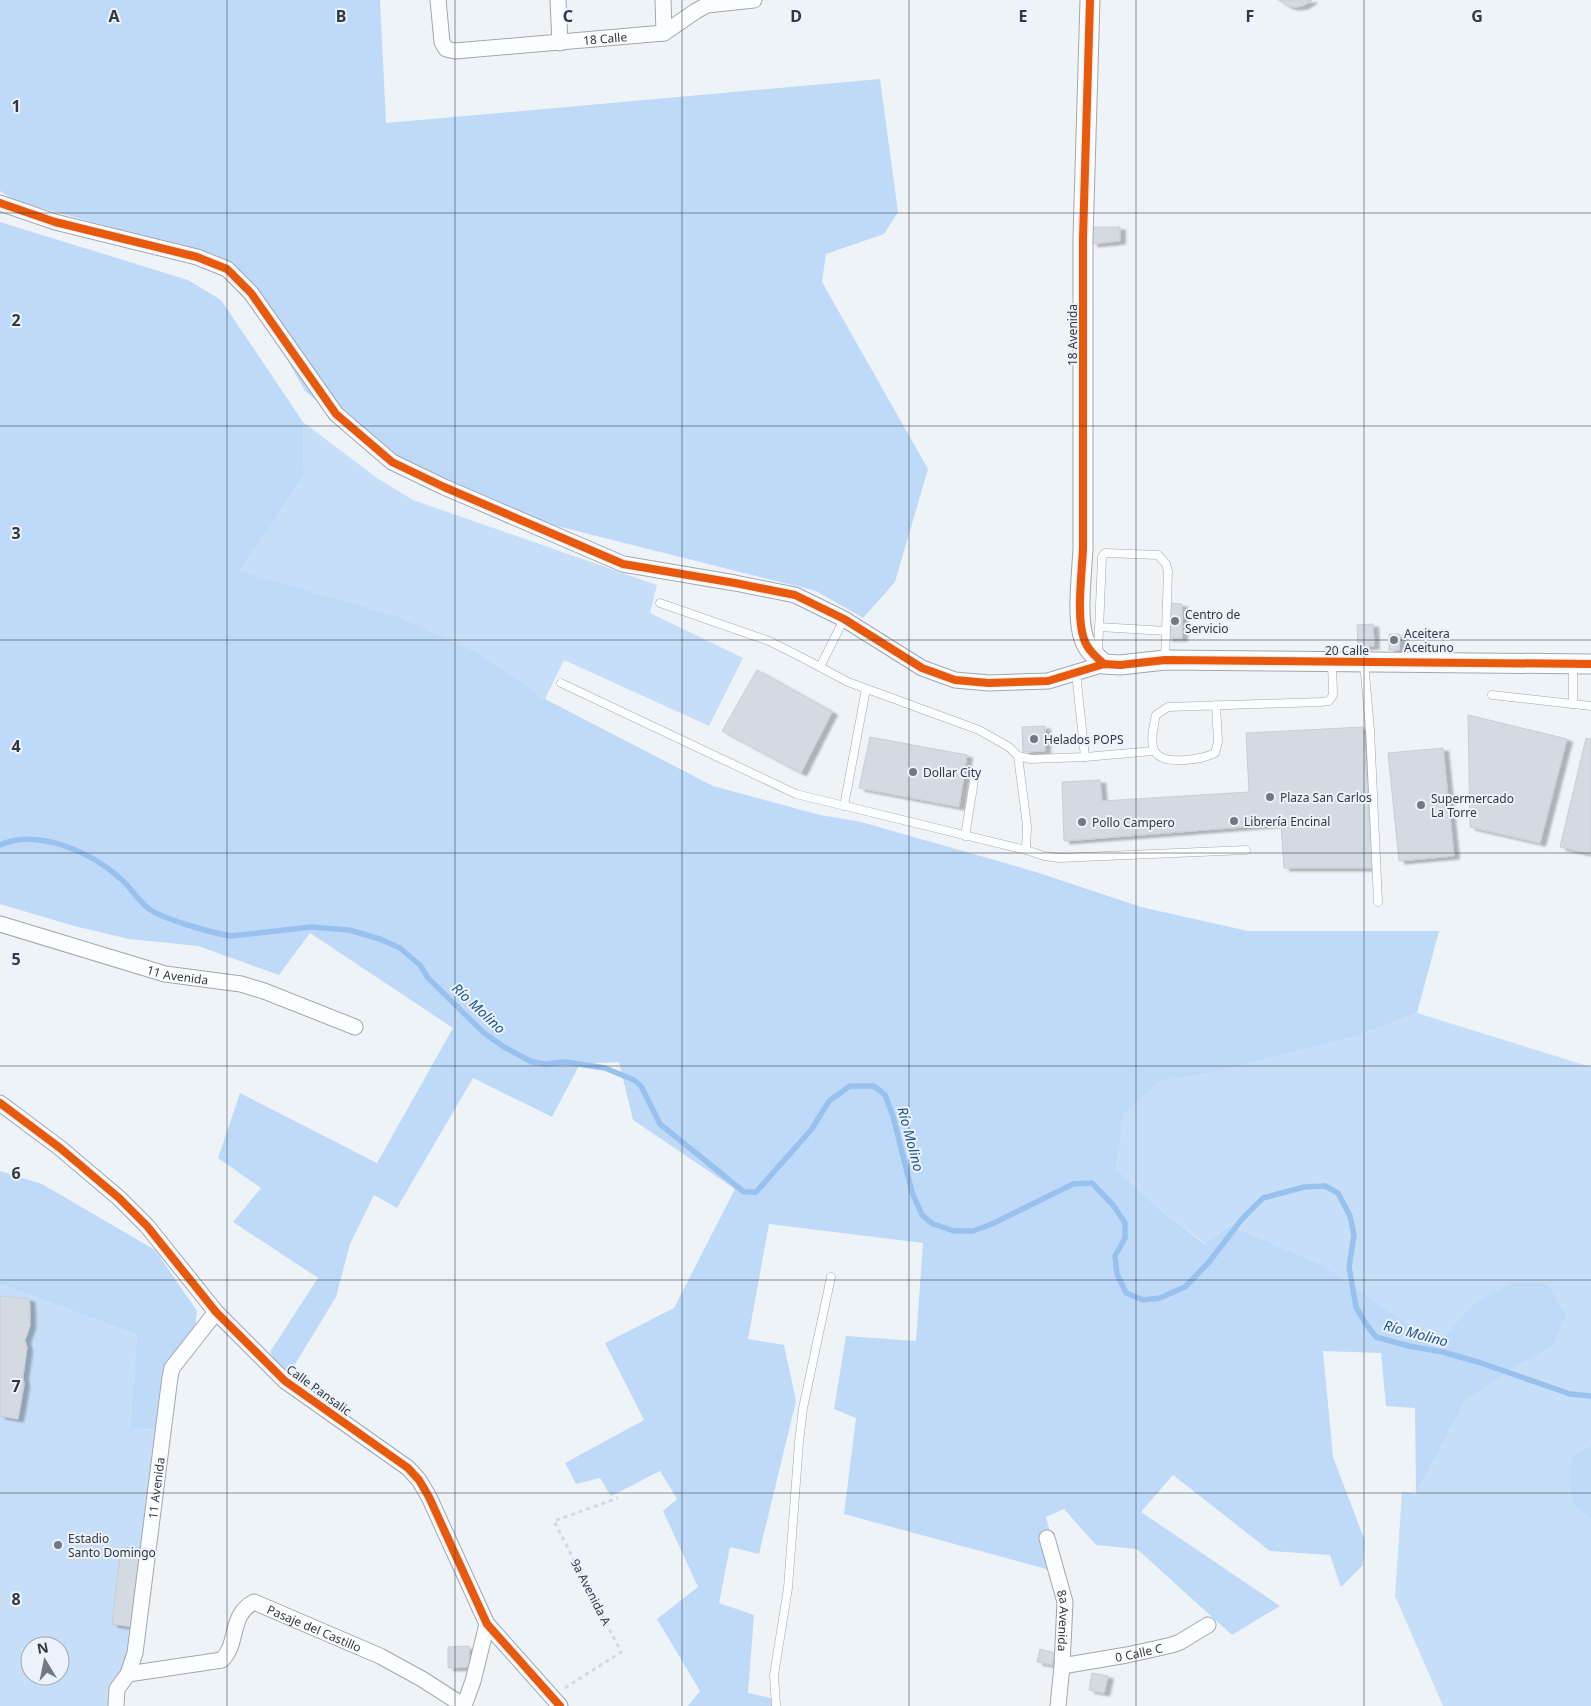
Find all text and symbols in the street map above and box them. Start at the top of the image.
text: A [108,5,120,27]
text: B [336,5,346,27]
text: C [563,5,573,27]
text: D [790,5,802,27]
text: E [1019,5,1028,27]
text: F [1246,5,1254,27]
text: G [1471,5,1483,27]
street label: 18 Calle [582,28,628,48]
text: 1 [11,95,21,117]
street label: 18 Avenida [1064,304,1081,366]
text: 2 [11,309,21,331]
text: 3 [11,522,21,544]
place label: Centro de Servicio [1185,606,1241,637]
marker: Centro de Servicio [1169,615,1181,627]
place label: Aceitera Aceituno [1404,625,1454,656]
marker: Aceitera Aceituno [1388,634,1400,646]
street label: 20 Calle [1325,642,1369,659]
place label: Helados POPS [1044,731,1124,748]
marker: Helados POPS [1028,733,1040,745]
text: 4 [11,735,21,757]
place label: Dollar City [923,764,982,781]
marker: Dollar City [907,766,919,778]
place label: Plaza San Carlos [1280,789,1372,806]
place label: Supermercado La Torre [1431,790,1514,821]
marker: Plaza San Carlos [1264,791,1276,803]
marker: Supermercado La Torre [1415,799,1427,811]
place label: Librería Encinal [1244,813,1330,830]
place label: Pollo Campero [1092,814,1175,831]
marker: Librería Encinal [1228,815,1240,827]
marker: Pollo Campero [1076,816,1088,828]
text: 5 [11,948,21,970]
street label: 11 Avenida [145,961,209,988]
water label: Río Molino [448,979,510,1038]
water label: Río Molino [893,1105,929,1173]
text: 6 [11,1162,21,1184]
water label: Río Molino [1382,1315,1450,1351]
street label: Calle Pansalic [283,1361,355,1419]
text: 7 [11,1375,21,1397]
street label: 11 Avenida [144,1456,168,1520]
place label: Estadio Santo Domingo [68,1530,156,1561]
marker: Estadio Santo Domingo [52,1539,64,1551]
street label: 9a Avenida A [567,1556,615,1629]
text: 8 [11,1588,21,1610]
street label: 8a Avenida [1053,1588,1073,1652]
street label: Pasaje del Castillo [265,1600,364,1656]
north arrow [20,1636,70,1686]
text: N [35,1637,50,1658]
street label: 0 Calle C [1114,1639,1164,1665]

